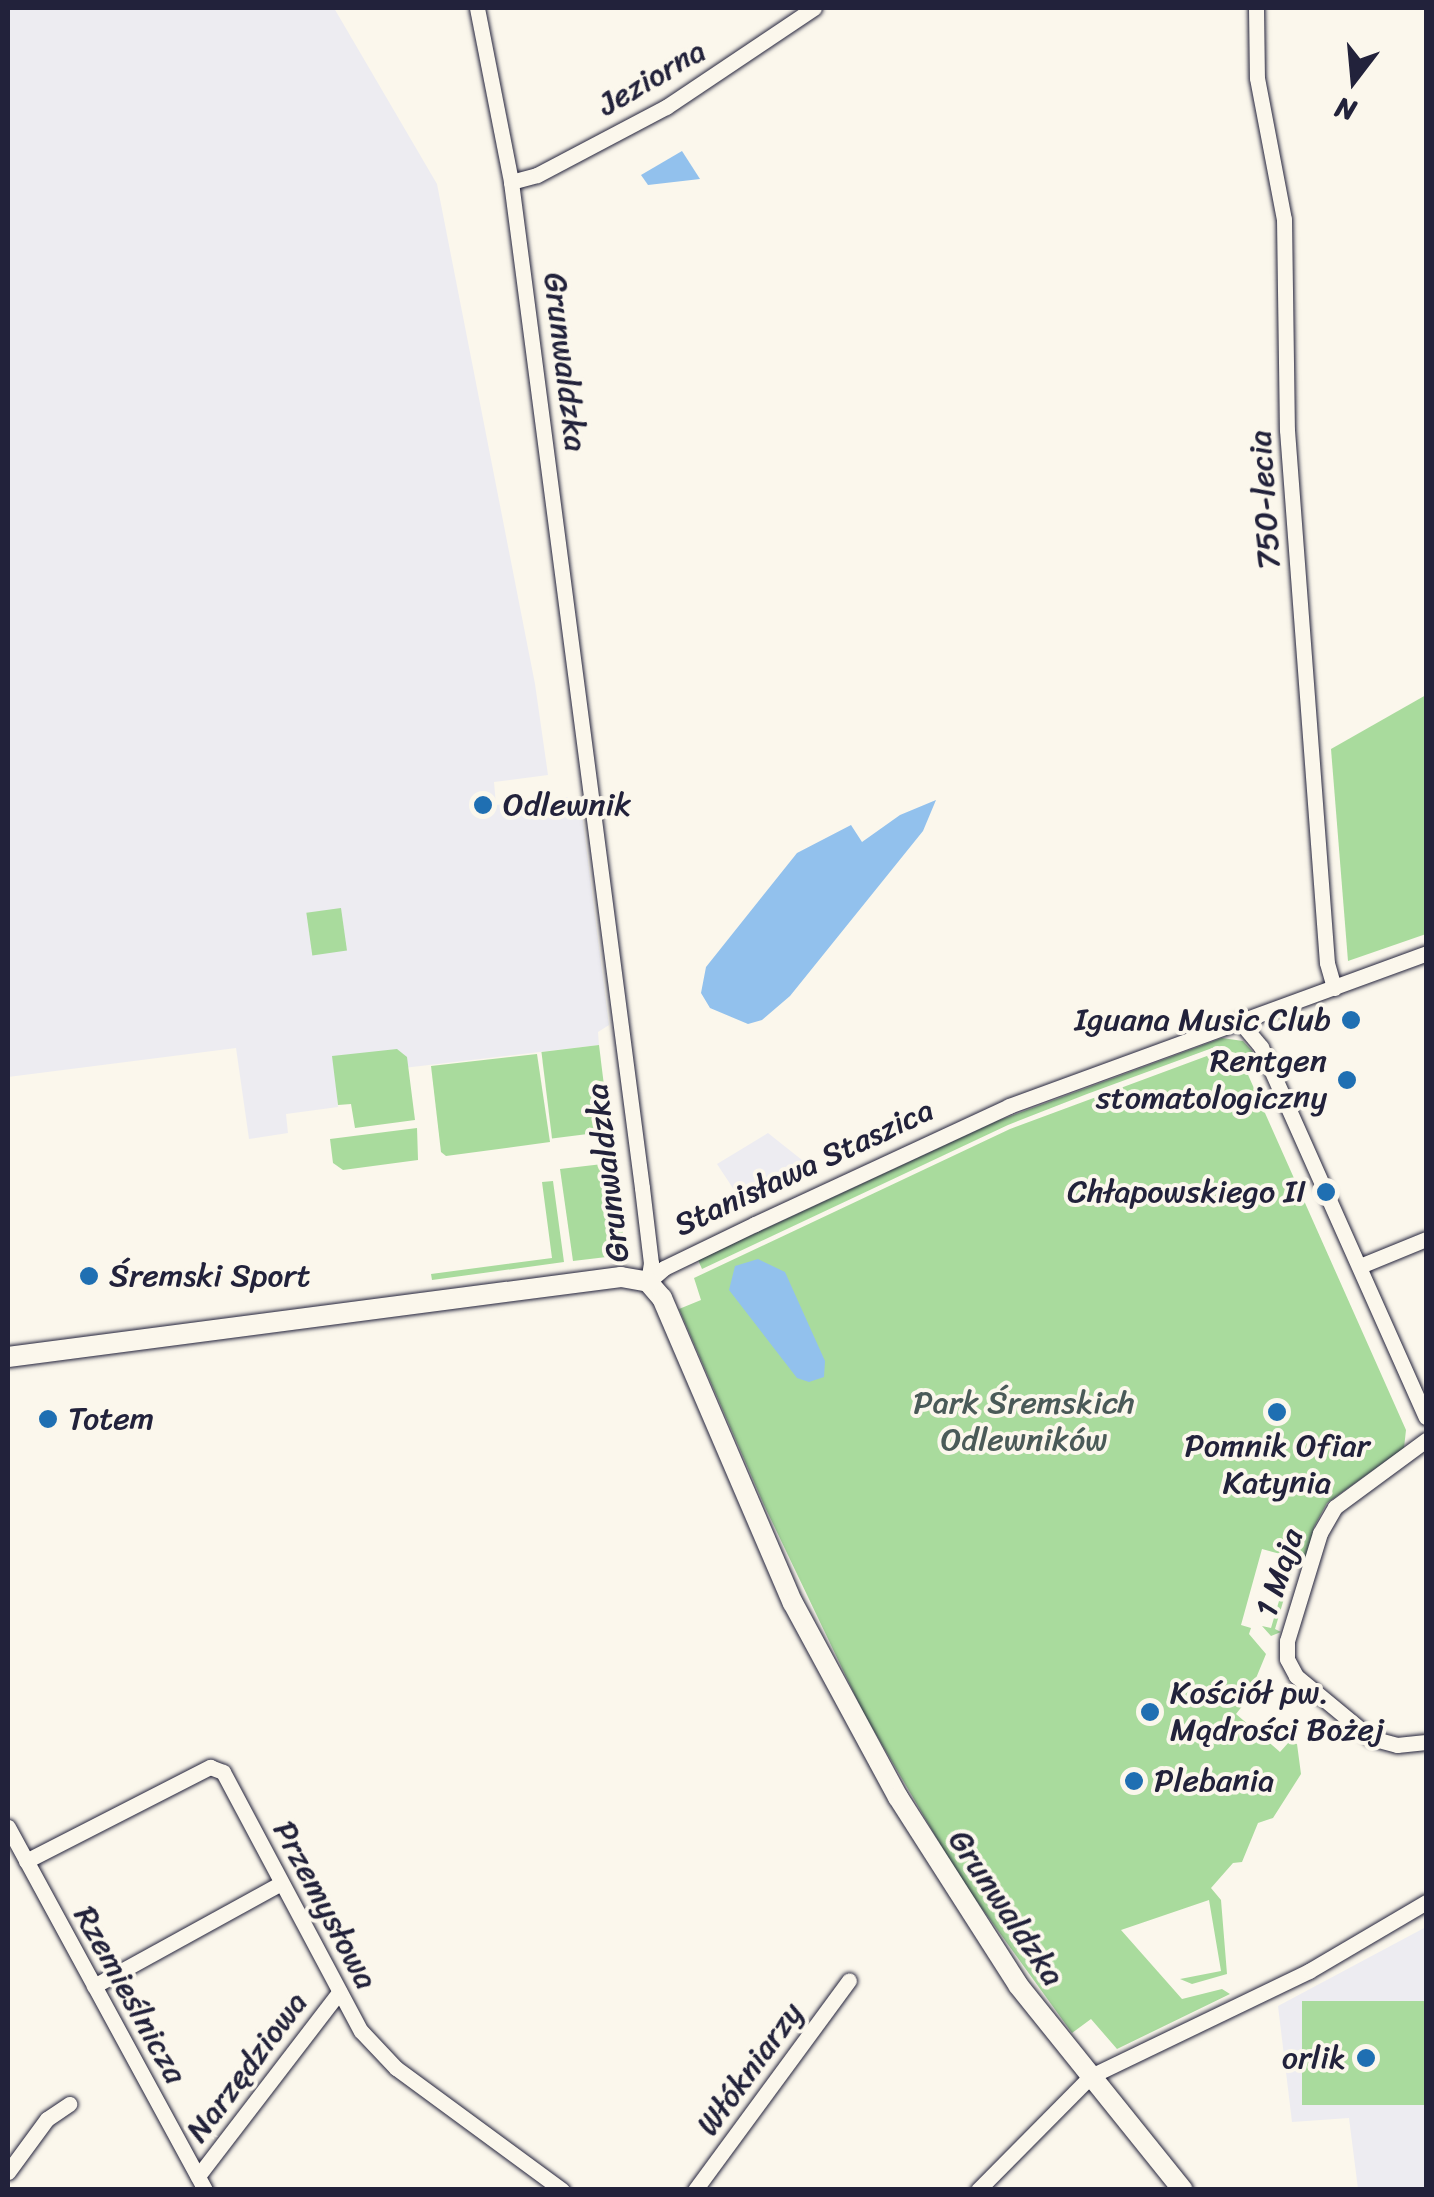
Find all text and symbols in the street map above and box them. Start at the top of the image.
north arrow [1304,30,1404,130]
street label: Jeziorna [591,32,713,124]
text: N [1330,83,1362,136]
street label: Grunwaldzka [535,270,595,454]
street label: 750-lecia [1241,429,1289,571]
place label: Odlewnik [503,786,631,824]
marker: Odlewnik [472,794,494,816]
place label: Iguana Music Club [1073,1001,1331,1039]
marker: Iguana Music Club [1340,1009,1362,1031]
place label: Rentgen stomatologiczny [1096,1043,1327,1118]
marker: Rentgen stomatologiczny [1336,1069,1358,1091]
street label: Grunwaldzka [578,1081,638,1265]
street label: Stanisława Staszica [668,1091,940,1245]
place label: Chłapowskiego II [1067,1173,1306,1211]
marker: Chłapowskiego II [1315,1181,1337,1203]
place label: Śremski Sport [109,1257,310,1295]
marker: Śremski Sport [78,1265,100,1287]
park label: Park Śremskich Odlewników [914,1385,1134,1460]
place label: Totem [68,1400,154,1438]
marker: Pomnik Ofiar Katynia [1266,1401,1288,1423]
marker: Totem [37,1408,59,1430]
place label: Pomnik Ofiar Katynia [1184,1428,1370,1503]
street label: 1 Maja [1248,1524,1312,1622]
place label: Kościół pw. Mądrości Bożej [1170,1675,1385,1750]
marker: Kościół pw. Mądrości Bożej [1139,1701,1161,1723]
place label: Plebania [1154,1762,1274,1800]
marker: Plebania [1123,1770,1145,1792]
street label: Przemysłowa [265,1814,385,1996]
street label: Grunwaldzka [940,1823,1072,1993]
street label: Rzemieślnicza [65,1900,195,2090]
street label: Narzędziowa [178,1984,316,2150]
street label: Włókniarzy [689,1995,811,2143]
place label: orlik [1282,2039,1346,2077]
marker: orlik [1355,2047,1377,2069]

